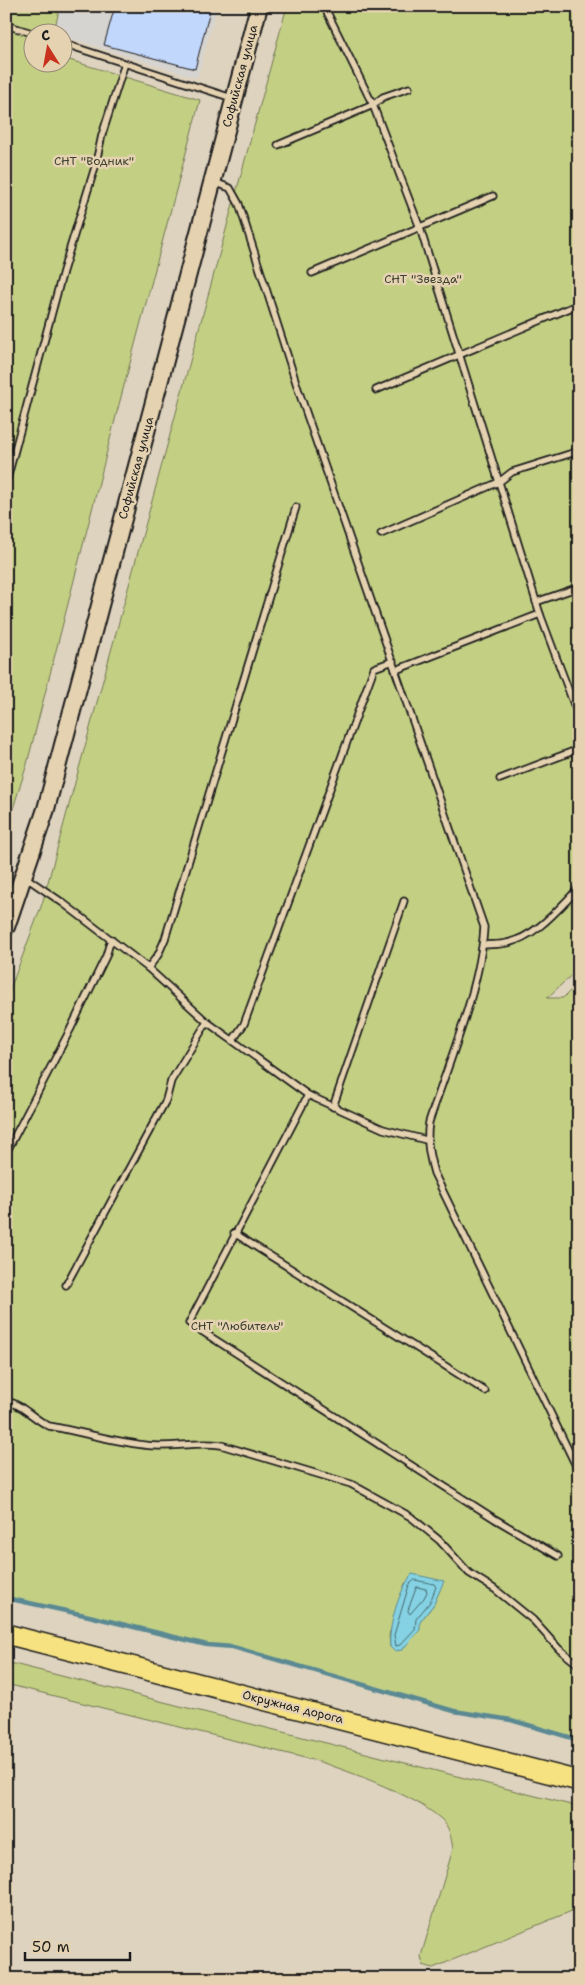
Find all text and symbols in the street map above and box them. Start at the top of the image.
north arrow [22,22,72,72]
street label: Софийская улица [219,22,262,129]
text: С [40,26,51,45]
park label: СНТ "Водник" [54,153,134,169]
park label: СНТ "Звезда" [384,271,462,287]
street label: Софийская улица [115,414,158,521]
park label: СНТ "Любитель" [191,1318,283,1334]
street label: Окружная дорога [241,1687,346,1727]
scale bar [25,1930,130,1962]
text: 50 m [32,1937,70,1957]

